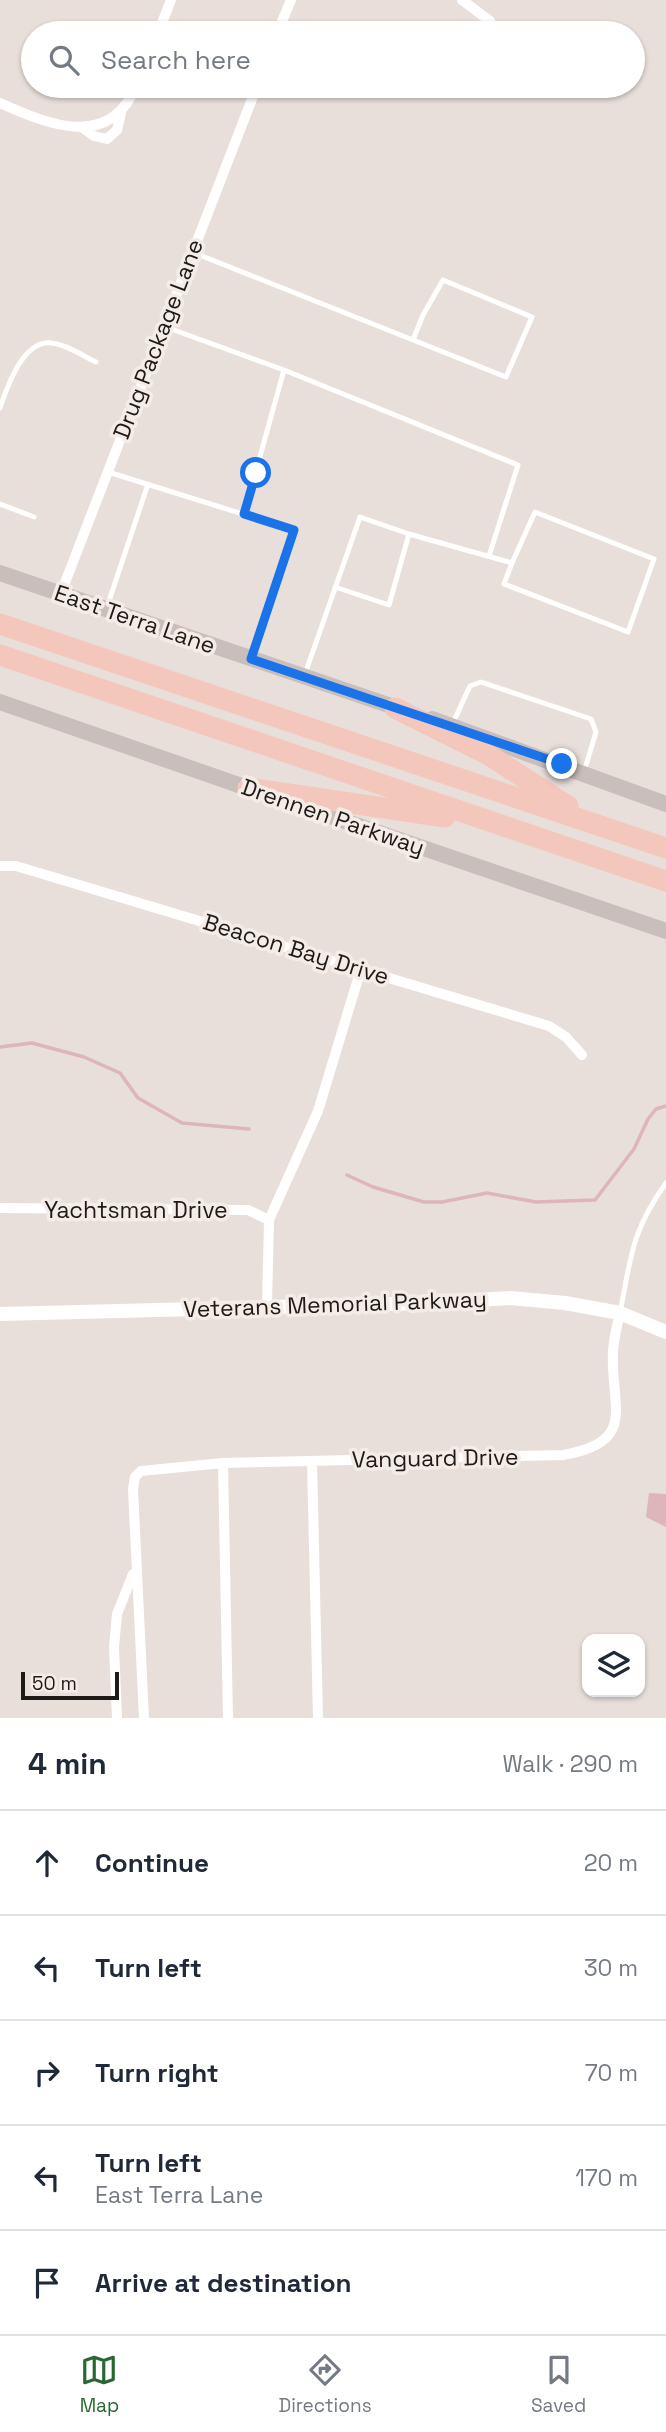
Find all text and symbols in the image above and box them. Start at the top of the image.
search box [21,21,645,98]
icon: search [45,41,83,79]
text: Search here [101,43,251,77]
street label: Drug Package Lane [106,235,210,443]
route start [240,457,271,488]
street label: East Terra Lane [51,577,219,661]
route end [546,748,577,779]
street label: Drennen Parkway [237,772,429,862]
street label: Beacon Bay Drive [199,906,393,992]
street label: Yachtsman Drive [44,1195,228,1225]
street label: Veterans Memorial Parkway [183,1284,487,1324]
street label: Vanguard Drive [351,1442,519,1474]
map controls [582,1634,645,1697]
button: layers [582,1634,645,1697]
scale bar [21,1669,119,1701]
text: 50 m [32,1671,77,1696]
text: 4 min [28,1744,107,1783]
text: Walk · 290 m [502,1749,638,1779]
icon: ahead [28,1844,66,1882]
text: Continue [95,1846,209,1880]
text: 20 m [584,1848,638,1878]
icon: left [28,1949,66,1987]
text: Turn left [95,1951,202,1985]
text: 30 m [584,1953,638,1983]
icon: right [28,2054,66,2092]
text: Turn right [95,2056,219,2090]
text: 70 m [585,2058,638,2088]
text: Turn left [95,2146,202,2180]
icon: left [28,2159,66,2197]
text: 170 m [575,2163,638,2193]
text: East Terra Lane [95,2180,263,2210]
icon: arrive [28,2264,66,2302]
text: Arrive at destination [95,2266,352,2300]
tab: Map [80,2351,119,2418]
tab: Directions [279,2351,372,2418]
tab: Saved [531,2351,586,2418]

